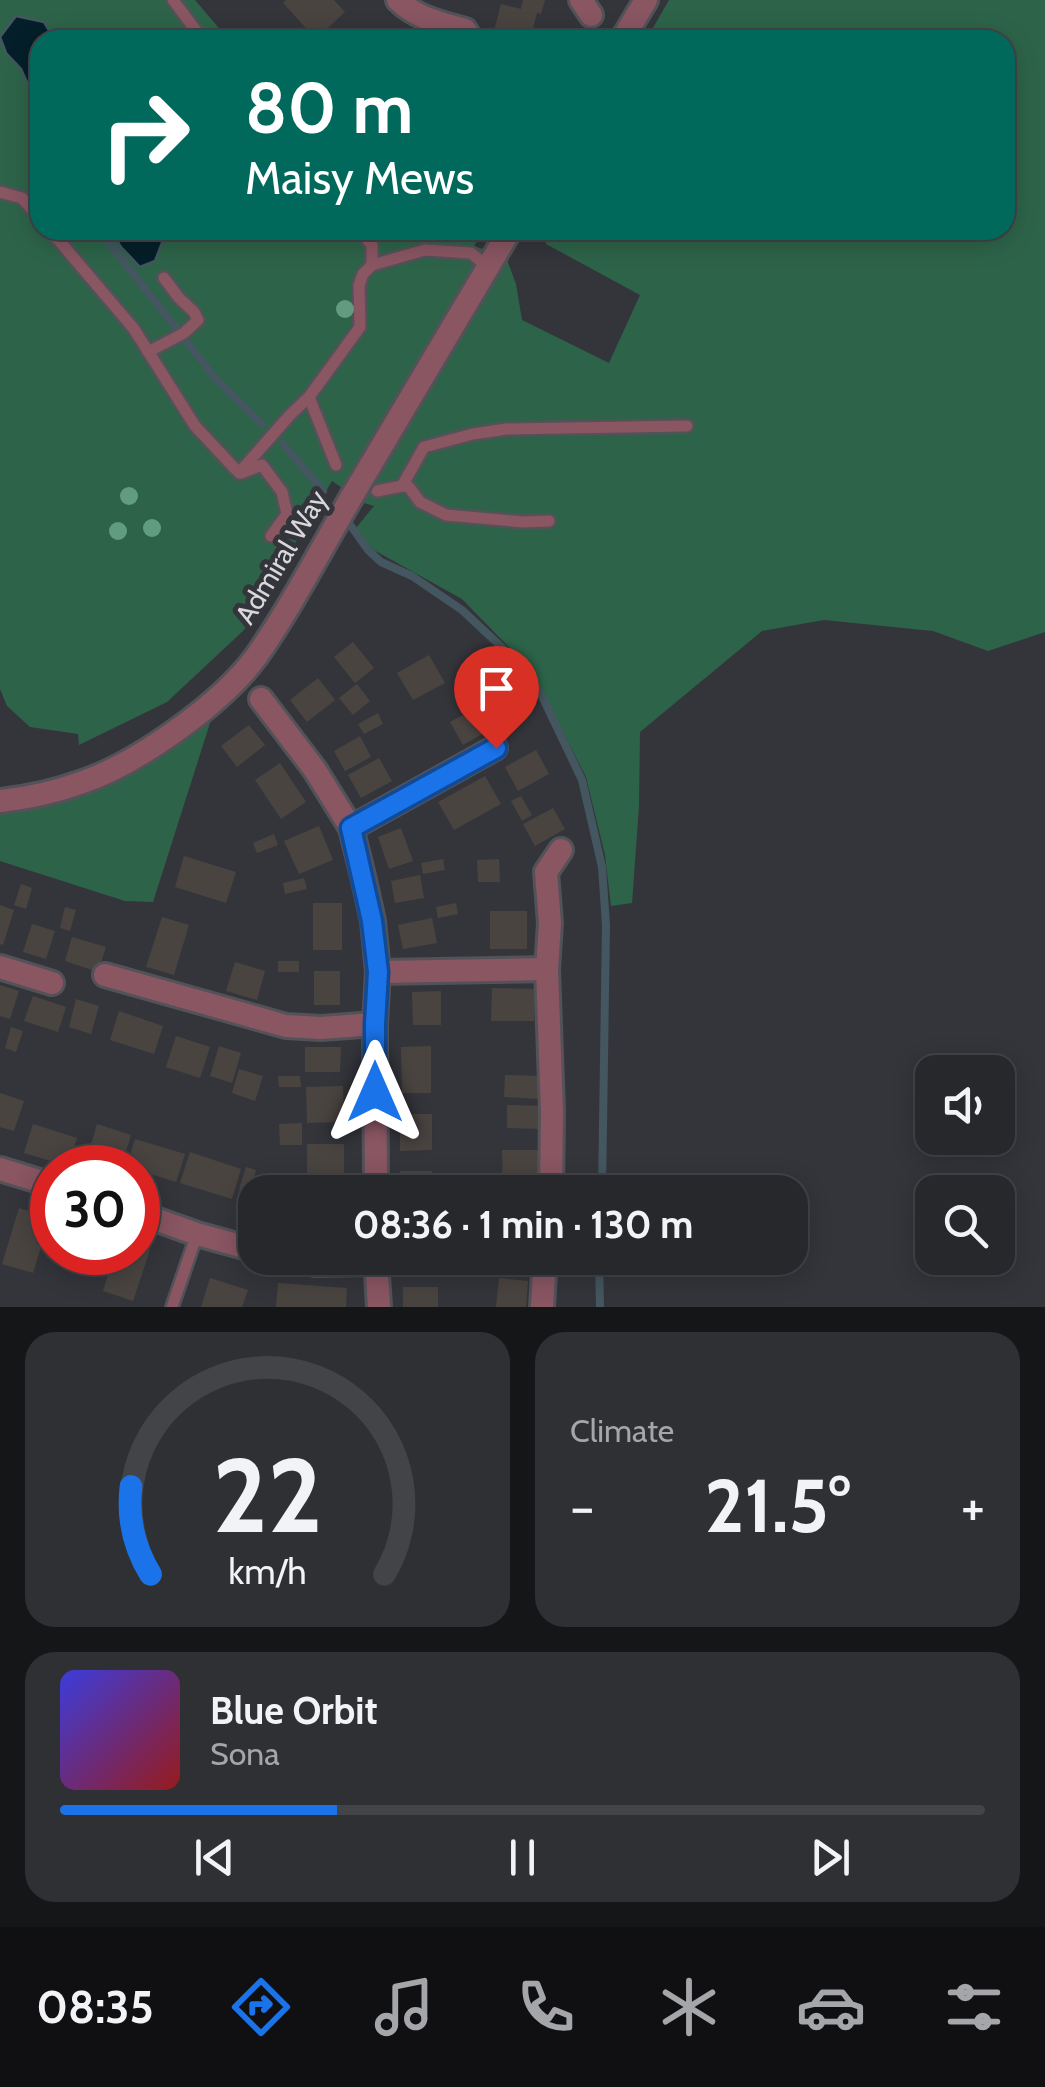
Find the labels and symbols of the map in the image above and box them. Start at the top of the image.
street label: Admiral Way [228,484,334,630]
pin [454,646,539,749]
position arrow [323,1040,427,1144]
speed limit sign: 30 [30,1145,160,1275]

